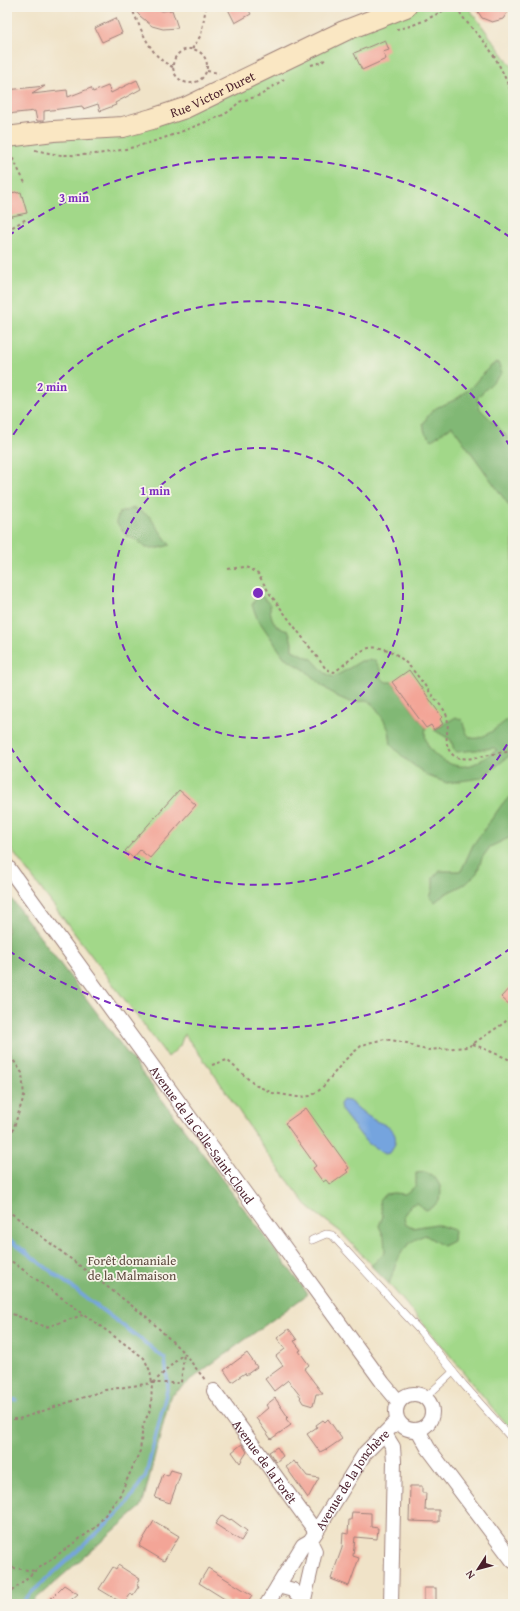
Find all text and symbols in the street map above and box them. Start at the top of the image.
street label: Rue Victor Duret [168,66,258,122]
text: 3 min [59,189,89,206]
text: 2 min [37,378,67,395]
text: 1 min [140,482,170,499]
centre of rings [251,586,265,600]
street label: Avenue de la Celle-Saint-Cloud [146,1062,259,1207]
park label: Forêt domaniale de la Malmaison [88,1251,177,1285]
street label: Avenue de la Forêt [228,1415,302,1508]
street label: Avenue de la Jonchère [310,1424,394,1534]
north arrow [458,1549,498,1589]
text: N [461,1567,479,1583]

